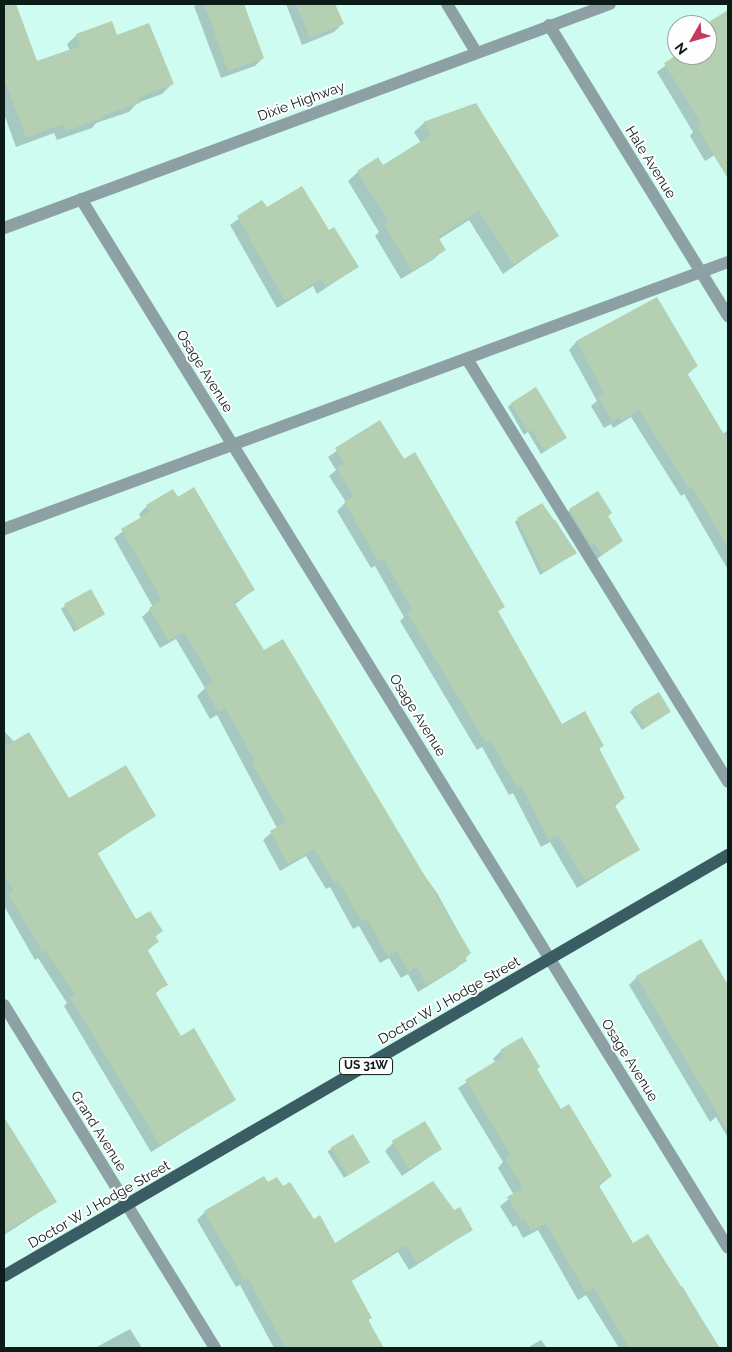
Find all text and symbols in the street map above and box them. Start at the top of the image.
north arrow [667,15,717,65]
text: N [671,39,691,58]
street label: Dixie Highway [255,78,347,124]
street label: Hale Avenue [622,123,680,201]
street label: Osage Avenue [173,326,237,416]
street label: Osage Avenue [386,670,450,760]
street label: Doctor W J Hodge Street [374,952,524,1048]
street label: Osage Avenue [598,1015,662,1105]
road number: US 31W [338,1056,394,1076]
street label: Grand Avenue [67,1087,131,1175]
street label: Doctor W J Hodge Street [24,1156,174,1252]

